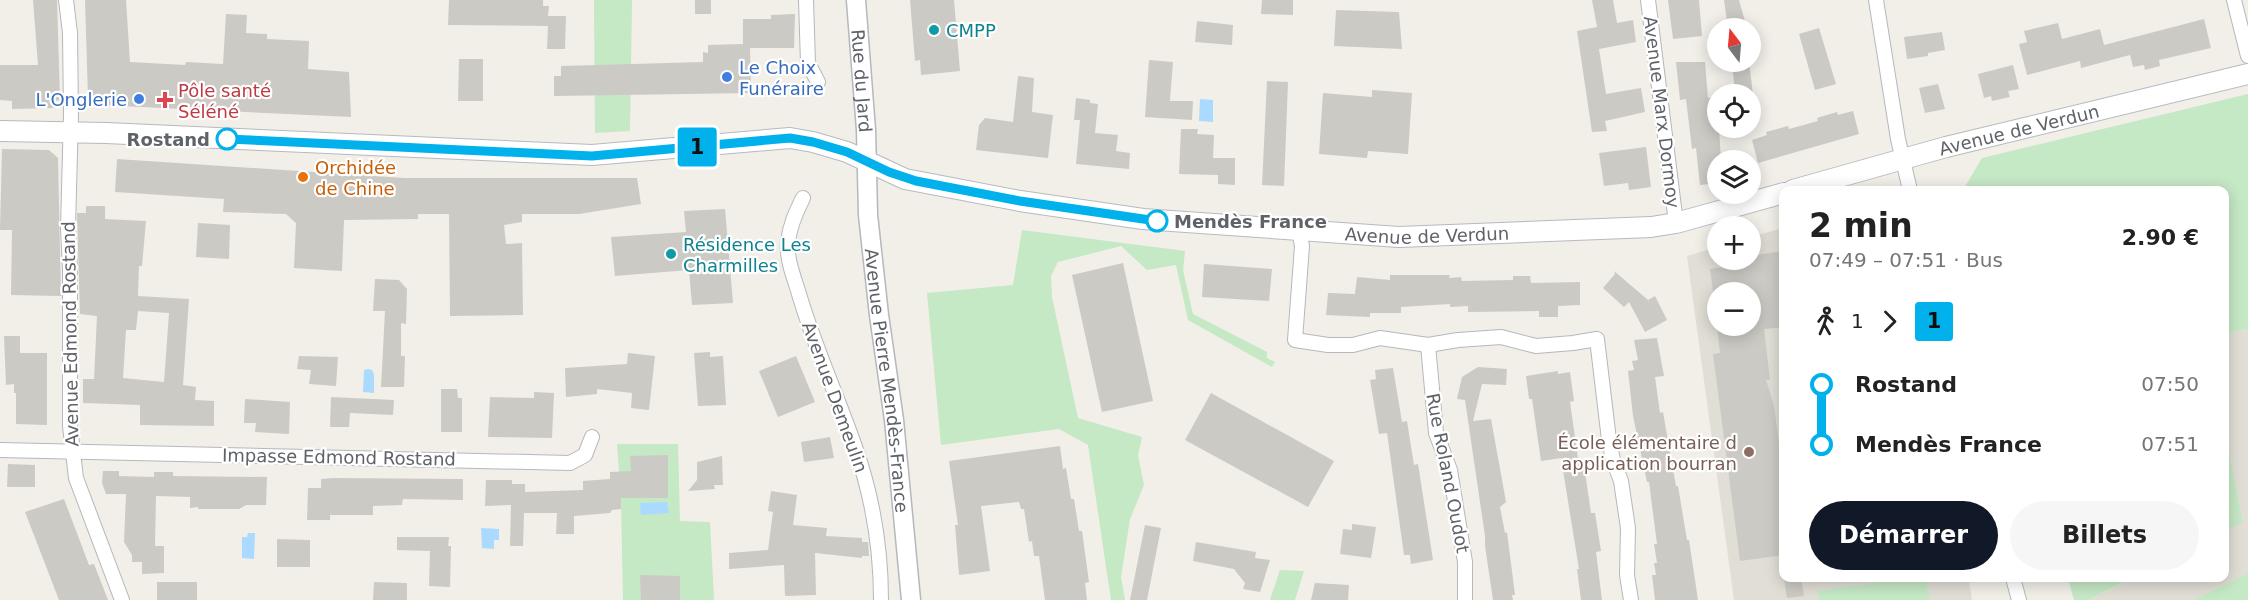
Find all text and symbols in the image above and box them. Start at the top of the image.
street label: Avenue Marx Dormoy [1640,15,1684,210]
north arrow [1707,18,1761,72]
map controls [1707,18,1761,336]
place label: CMPP [946,20,996,41]
marker: CMPP [927,23,941,37]
street label: Rue du Jard [848,28,877,133]
place label: Le Choix Funéraire [739,57,824,99]
marker: Le Choix Funéraire [720,70,734,84]
place label: Pôle santé Séléné [178,80,271,122]
button: locate [1707,84,1761,138]
place label: L'Onglerie [35,89,127,110]
marker: Pôle santé Séléné [156,91,174,109]
marker: L'Onglerie [132,92,146,106]
street label: Avenue de Verdun [1936,100,2101,159]
marker: Rostand [216,128,238,150]
line badge: 1 [678,128,716,166]
place label: Rostand [127,129,210,150]
text: 1 [690,135,704,159]
button: layers [1707,150,1761,204]
place label: Orchidée de Chine [315,157,396,199]
marker: Orchidée de Chine [296,170,310,184]
text: 2 min [1809,206,1913,245]
marker: Mendès France [1146,210,1168,232]
place label: Mendès France [1174,211,1327,232]
button: + [1707,216,1761,270]
street label: Avenue Edmond Rostand [58,221,82,447]
street label: Avenue de Verdun [1344,222,1509,248]
text: 2.90 € [2122,225,2199,250]
place label: Résidence Les Charmilles [683,234,811,276]
marker: Résidence Les Charmilles [664,247,678,261]
street label: Avenue Pierre Mendès-France [861,247,913,514]
text: 07:49 – 07:51 · Bus [1809,248,2003,272]
button: − [1707,282,1761,336]
icon: walk [1809,305,1842,338]
icon: forward [1873,305,1906,338]
text: 1 [1851,309,1864,333]
text: 1 [1927,309,1941,333]
street label: Avenue Demeulin [798,319,872,475]
text: Rostand [1855,372,1957,397]
text: 07:50 [2141,372,2199,396]
street label: Rue Roland Oudot [1422,391,1474,555]
place label: École élémentaire d application bourran [1557,432,1737,474]
text: Mendès France [1855,432,2042,457]
text: 07:51 [2141,432,2199,456]
street label: Impasse Edmond Rostand [222,444,456,470]
marker: École élémentaire d application bourran [1742,445,1756,459]
button: Démarrer [1809,501,1998,570]
button: Billets [2010,501,2199,570]

